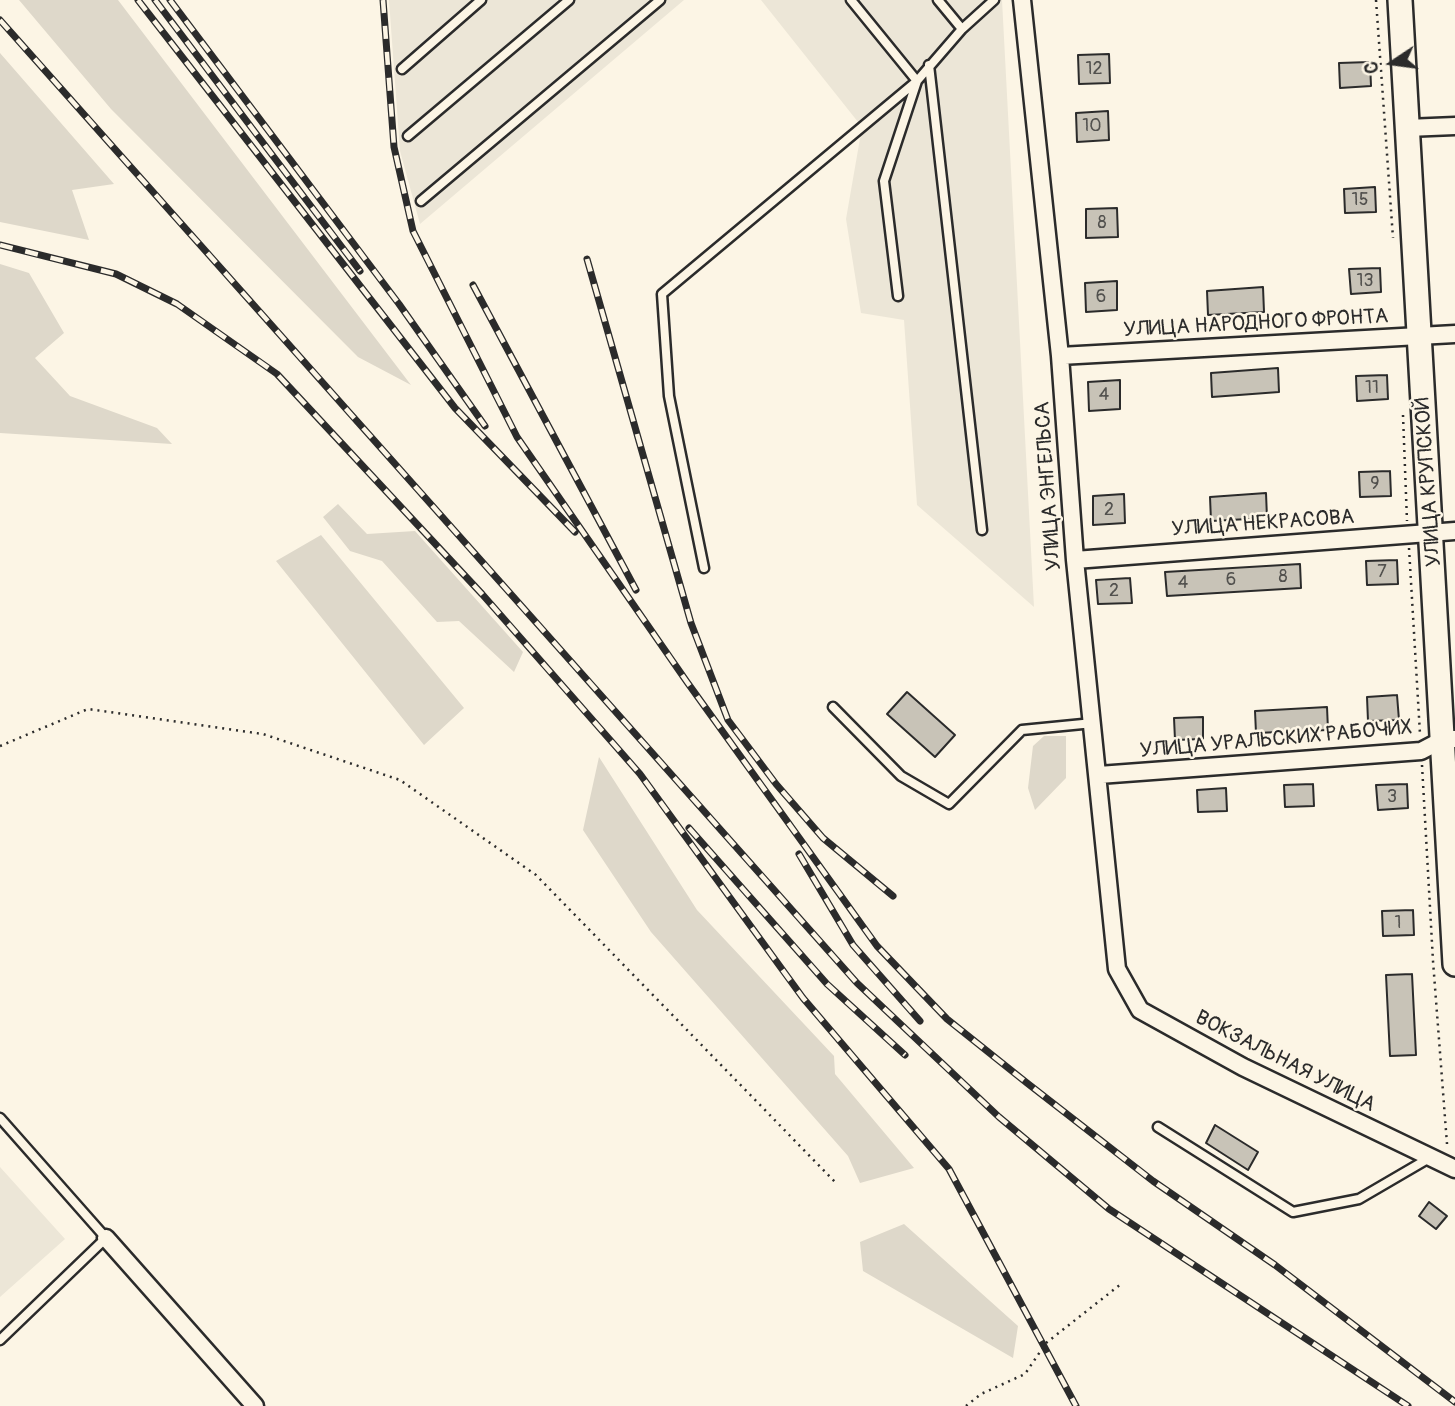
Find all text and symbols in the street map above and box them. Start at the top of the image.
north arrow [1357,28,1427,98]
house number: 12 [1085,58,1103,80]
text: С [1359,59,1385,76]
house number: 10 [1082,115,1102,137]
house number: 15 [1352,189,1368,211]
house number: 8 [1097,212,1107,234]
house number: 13 [1356,270,1374,292]
house number: 6 [1096,286,1106,308]
street label: УЛИЦА НАРОДНОГО ФРОНТА [1123,304,1389,344]
house number: 11 [1365,377,1379,399]
house number: 4 [1099,384,1109,406]
street label: УЛИЦА КРУПСКОЙ [1411,397,1447,567]
street label: УЛИЦА ЭНГЕЛЬСА [1031,401,1067,571]
house number: 9 [1370,473,1380,495]
house number: 2 [1104,499,1114,521]
street label: УЛИЦА НЕКРАСОВА [1171,505,1355,543]
house number: 7 [1377,561,1387,583]
house number: 8 [1278,566,1288,588]
house number: 6 [1226,569,1236,591]
house number: 4 [1178,572,1188,594]
house number: 2 [1109,580,1119,602]
street label: УЛИЦА УРАЛЬСКИХ РАБОЧИХ [1139,716,1413,764]
house number: 3 [1387,786,1397,808]
house number: 1 [1394,912,1402,934]
street label: ВОКЗАЛЬНАЯ УЛИЦА [1191,1006,1379,1118]

